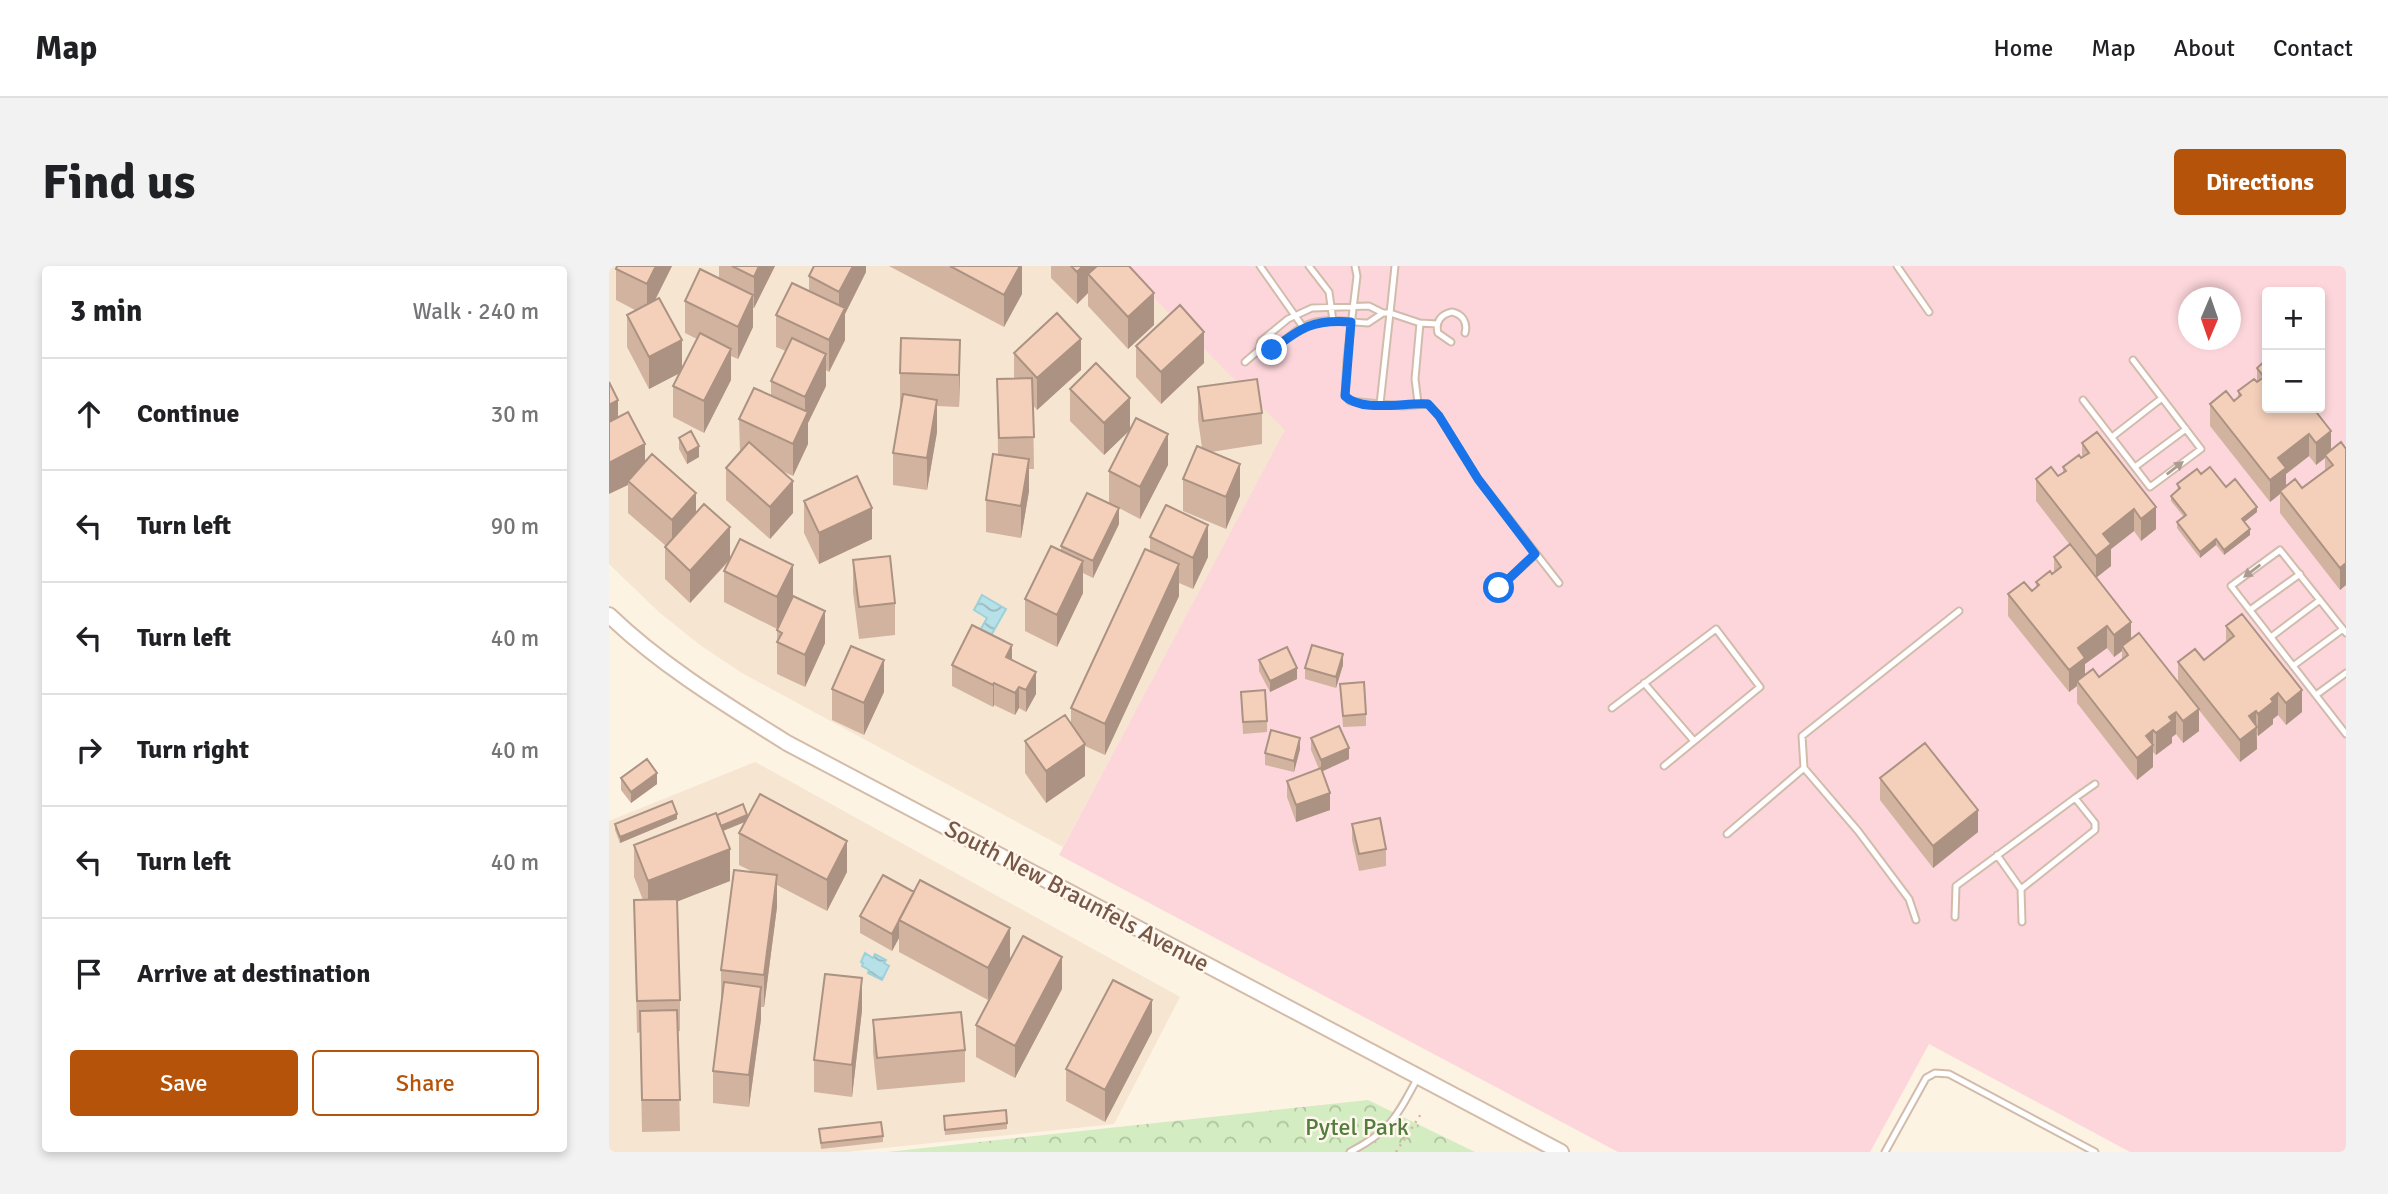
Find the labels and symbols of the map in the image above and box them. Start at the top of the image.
north arrow [2178,287,2241,350]
route end [1256,334,1287,365]
one-way arrow [2166,462,2184,476]
one-way arrow [2242,564,2261,578]
route start [1483,572,1514,603]
street label: South New Braunfels Avenue [940,813,1214,979]
park label: Pytel Park [1305,1112,1409,1142]

